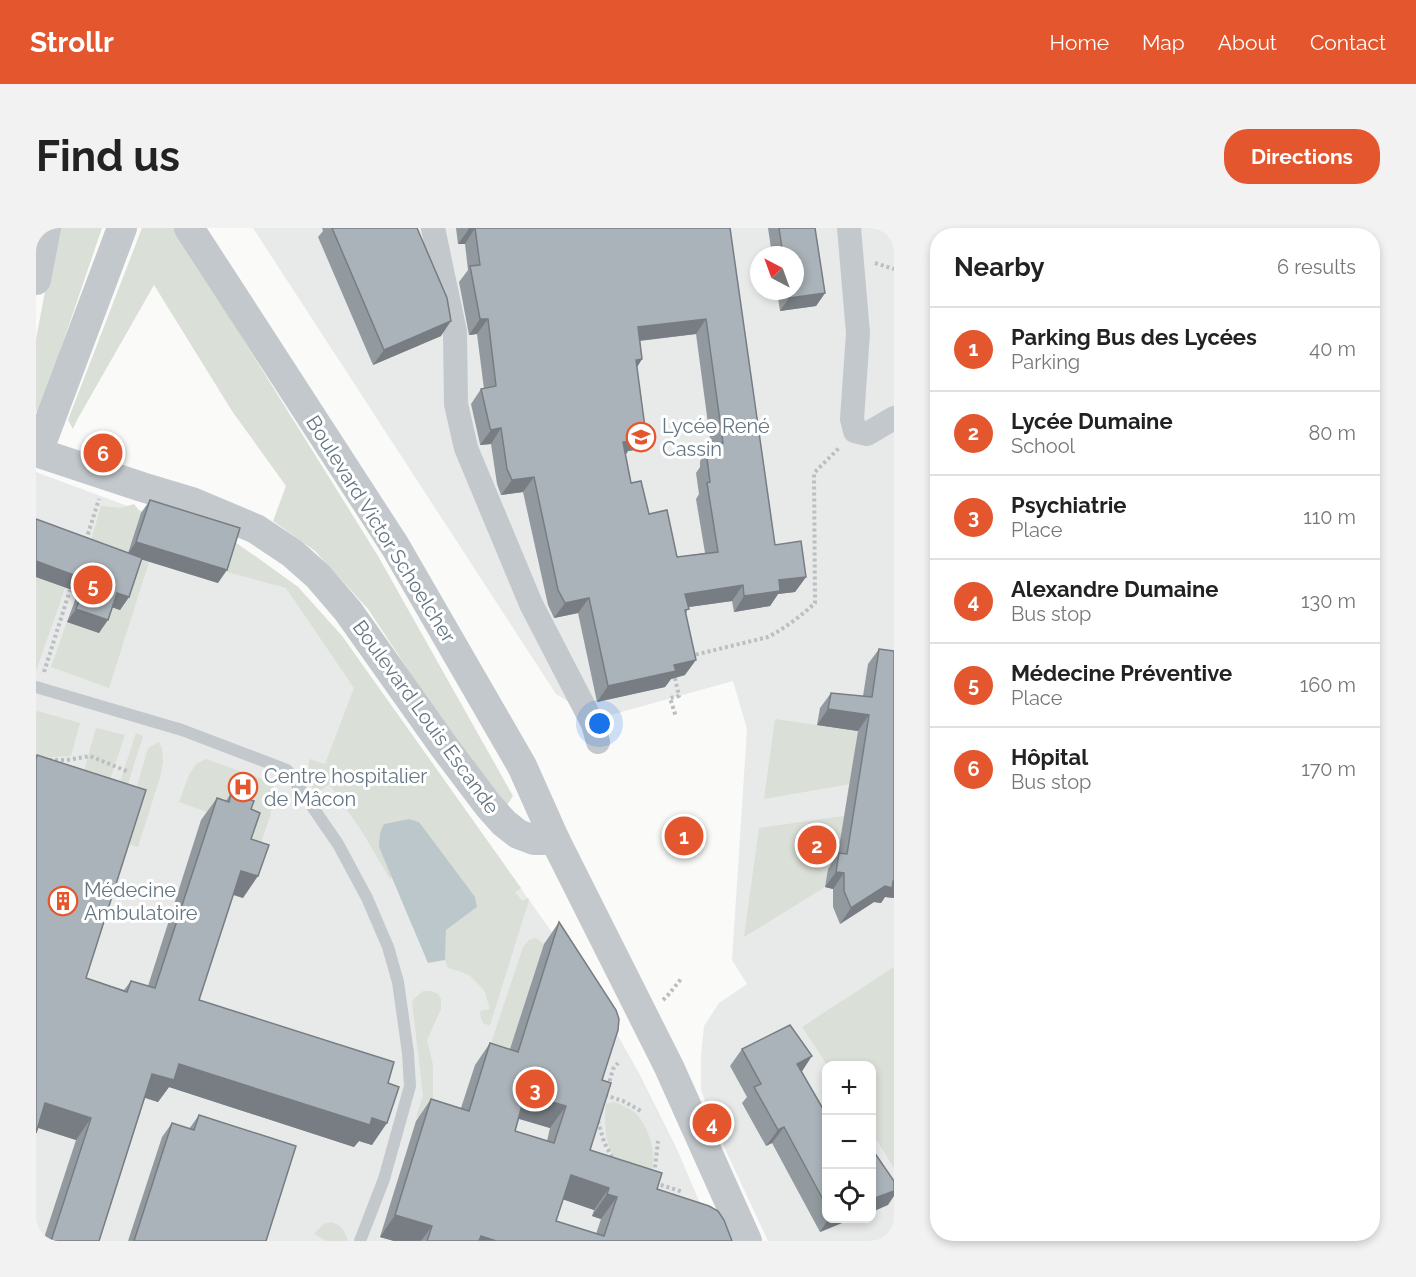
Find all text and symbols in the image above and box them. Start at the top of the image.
text: Strollr [30,26,114,59]
text: Home [1050,30,1109,55]
text: Map [1142,30,1185,55]
text: About [1218,30,1277,55]
text: Contact [1310,30,1386,55]
button: Directions [1224,129,1380,184]
text: Find us [36,132,180,181]
north arrow [750,246,804,300]
text: Nearby [954,252,1044,282]
text: 6 results [1277,255,1356,279]
text: Parking Bus des Lycées [1011,324,1257,350]
text: 1 [969,337,978,361]
text: 40 m [1309,337,1356,361]
text: Parking [1011,350,1080,374]
text: Lycée Dumaine [1011,408,1173,434]
street label: Boulevard Victor Schoelcher [301,411,461,647]
place label: Lycée René Cassin [662,414,770,461]
school or university icon: Lycée René Cassin [625,421,657,453]
text: 2 [968,421,979,445]
text: 80 m [1308,421,1356,445]
pin: 6 [84,430,122,476]
text: School [1011,434,1075,458]
text: Psychiatrie [1011,492,1127,518]
text: 3 [968,505,979,529]
text: 110 m [1303,505,1356,529]
text: Place [1011,518,1062,542]
pin: 5 [74,562,112,608]
text: Alexandre Dumaine [1011,576,1218,602]
text: 4 [968,589,979,613]
text: 130 m [1301,589,1356,613]
text: Bus stop [1011,602,1091,626]
street label: Boulevard Louis Escande [348,616,504,819]
text: Médecine Préventive [1011,660,1232,686]
text: 5 [968,673,979,697]
text: 160 m [1300,673,1356,697]
text: Place [1011,686,1062,710]
your location [585,709,614,738]
text: Hôpital [1011,744,1088,770]
text: 6 [967,757,980,781]
text: 170 m [1301,757,1356,781]
place label: Centre hospitalier de Mâcon [264,764,427,811]
text: Bus stop [1011,770,1091,794]
hospital icon: Centre hospitalier de Mâcon [227,771,259,803]
pin: 1 [664,814,704,858]
pin: 2 [798,822,836,868]
place label: Médecine Ambulatoire [84,878,198,925]
building icon: Médecine Ambulatoire [47,885,79,917]
map controls [822,1061,876,1223]
button: + [822,1061,876,1115]
pin: 3 [516,1066,554,1112]
pin: 4 [692,1100,732,1146]
button: − [822,1115,876,1169]
button: locate [822,1169,876,1223]

